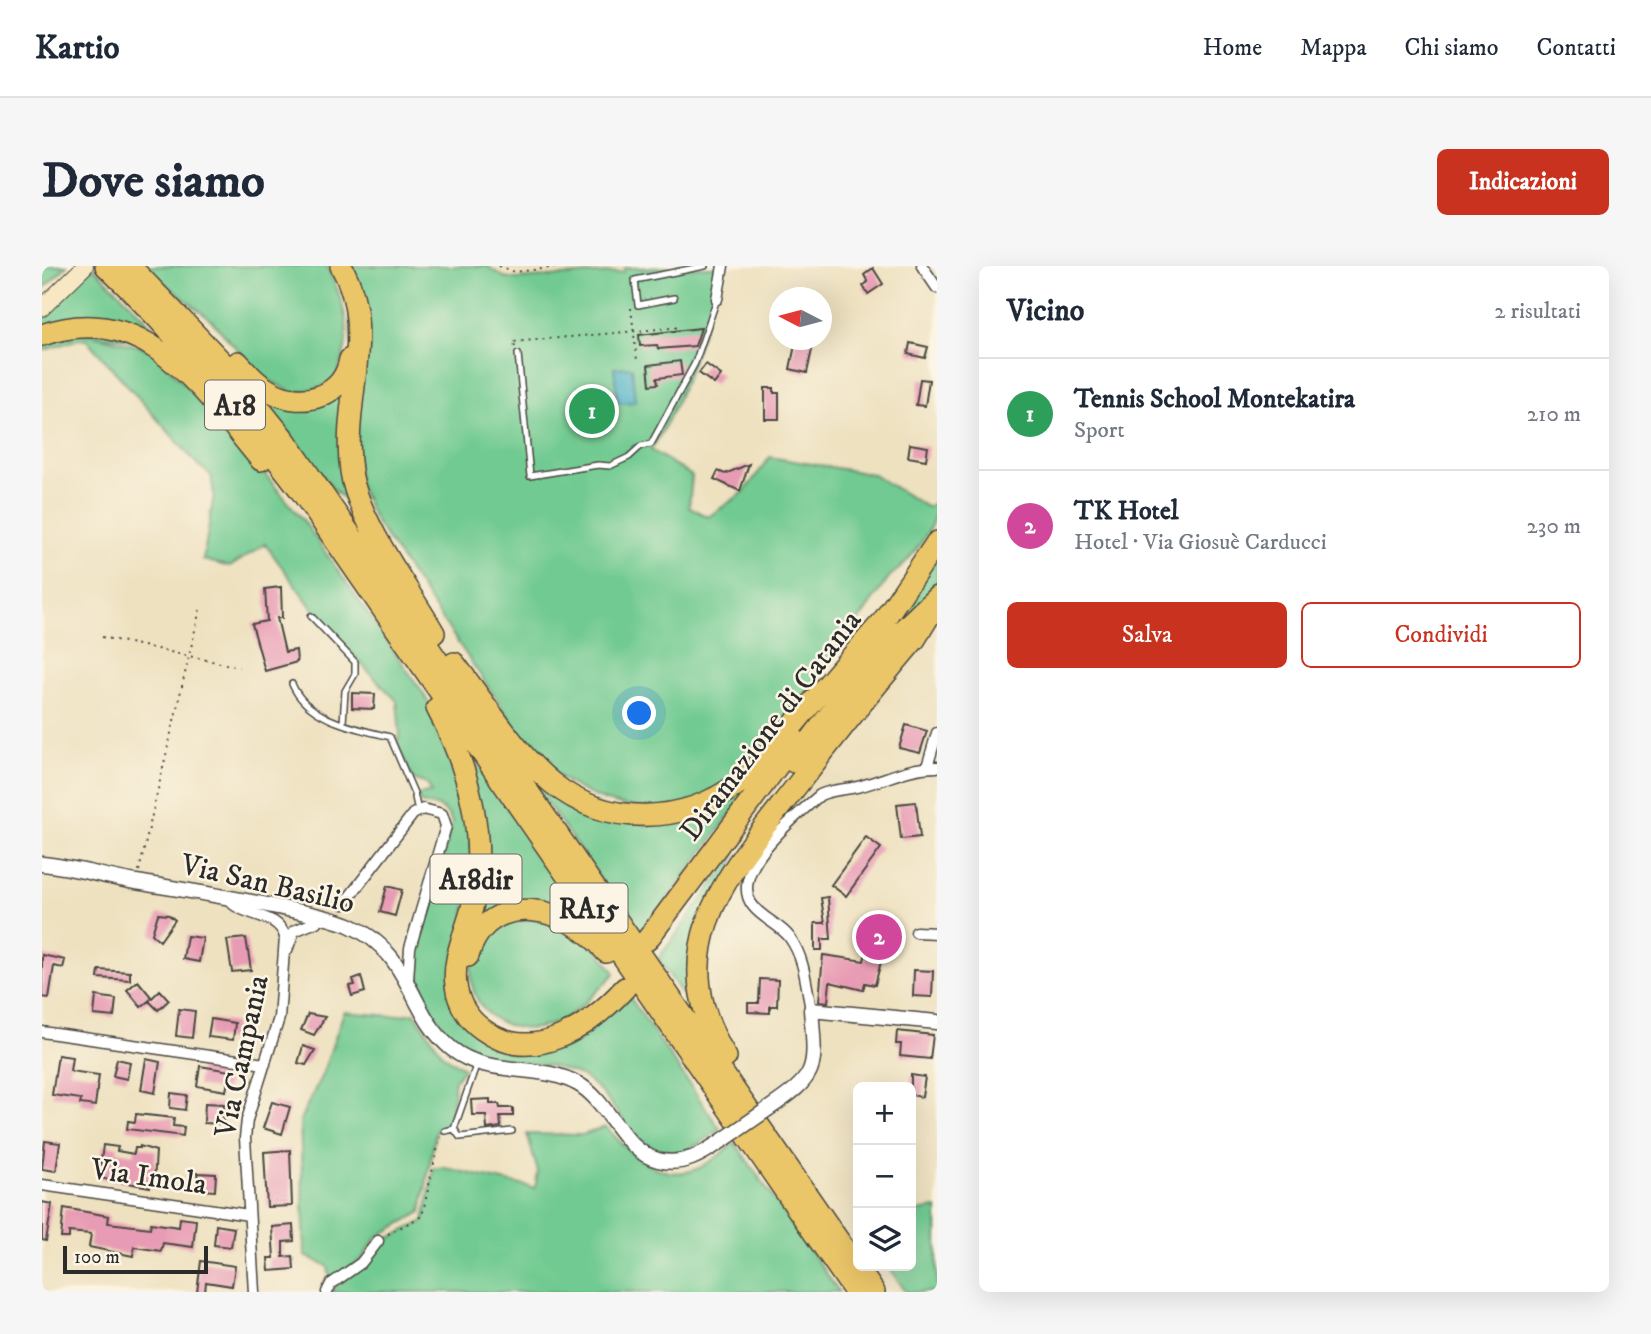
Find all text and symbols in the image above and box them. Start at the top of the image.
text: Kartio [35,28,120,69]
text: Home [1203,33,1262,63]
text: Mappa [1300,33,1367,63]
text: Chi siamo [1405,33,1499,63]
text: Contatti [1537,33,1616,63]
button: Indicazioni [1437,149,1609,215]
text: Dove siamo [42,151,265,213]
north arrow [769,287,832,350]
text: Vicino [1007,293,1084,330]
text: 2 risultati [1494,297,1581,326]
road number: A18 [205,380,265,430]
text: Tennis School Montekatira [1074,383,1355,416]
pin: 1 [569,385,615,437]
text: 1 [1026,400,1034,429]
text: 210 m [1527,400,1581,429]
text: Sport [1074,416,1125,445]
text: TK Hotel [1074,495,1179,528]
text: 2 [1024,512,1036,541]
text: 230 m [1527,512,1581,541]
text: Hotel · Via Giosuè Carducci [1074,528,1327,557]
button: Salva [1007,602,1287,668]
button: Condividi [1301,602,1581,668]
street label: Diramazione di Catania [672,603,870,849]
your location [622,696,656,730]
street label: Via San Basilio [176,846,358,922]
road number: A18dir [430,854,522,904]
road number: RA15 [550,884,628,932]
pin: 2 [856,911,902,963]
street label: Via Campania [207,972,278,1142]
map controls [853,1082,916,1271]
button: + [853,1082,916,1145]
button: − [853,1145,916,1208]
street label: Via Imola [87,1151,209,1204]
button: layers [853,1208,916,1271]
scale bar [63,1243,208,1275]
text: 100 m [74,1246,120,1269]

